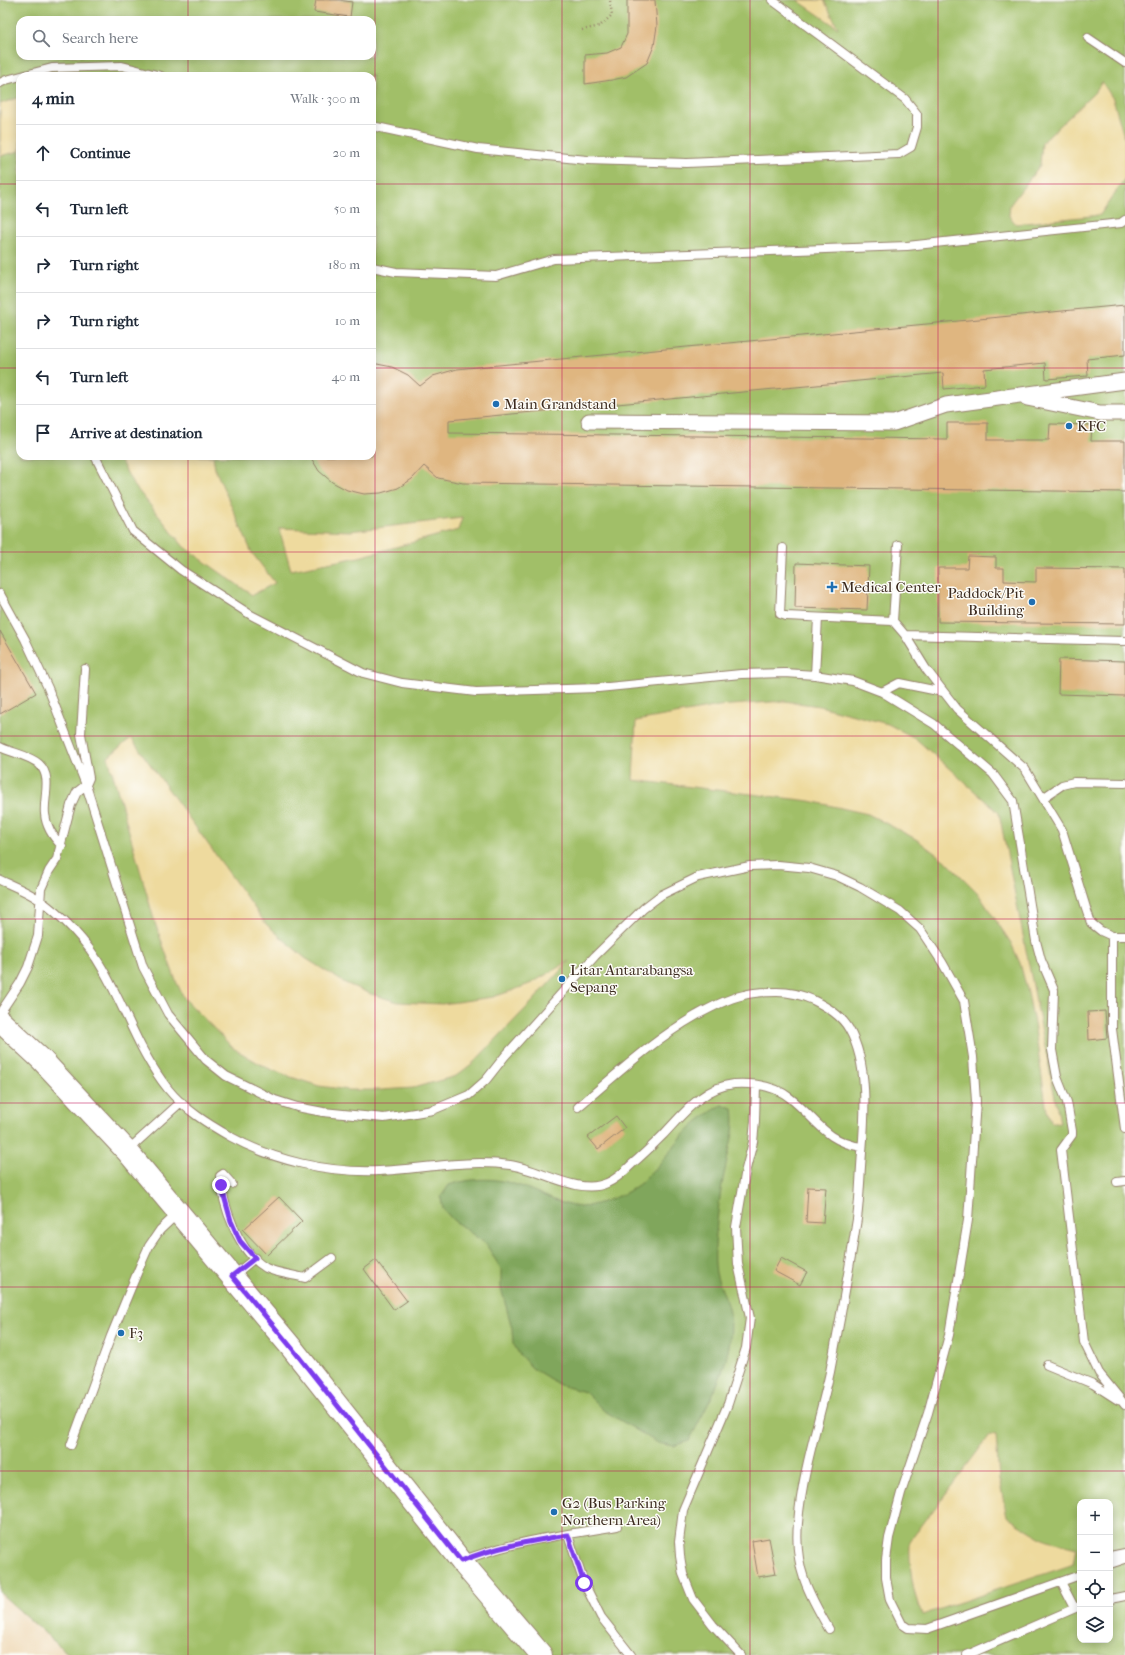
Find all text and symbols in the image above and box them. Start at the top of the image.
search box [16,16,376,60]
icon: search [30,27,52,49]
text: Search here [62,29,138,47]
text: 4 min [32,88,75,108]
text: Walk · 300 m [290,91,360,106]
icon: ahead [32,142,54,164]
text: Continue [70,144,130,162]
text: 20 m [333,145,360,160]
icon: left [32,198,54,220]
text: Turn left [70,200,128,218]
text: 50 m [334,201,360,216]
icon: right [32,254,54,276]
text: Turn right [70,256,139,274]
text: 180 m [328,257,360,272]
icon: right [32,310,54,332]
text: Turn right [70,312,139,330]
text: 10 m [335,313,360,328]
icon: left [32,366,54,388]
text: Turn left [70,368,128,386]
text: 40 m [332,369,360,384]
place label: Main Grandstand [504,395,617,413]
marker: Main Grandstand [491,399,501,409]
place label: KFC [1077,417,1106,435]
marker: KFC [1064,421,1074,431]
icon: arrive [32,422,54,444]
text: Arrive at destination [70,424,202,442]
place label: Medical Center [841,578,941,596]
marker: Medical Center [826,581,838,593]
place label: Paddock/Pit Building [948,584,1025,619]
marker: Paddock/Pit Building [1027,597,1037,607]
place label: Litar Antarabangsa Sepang [570,961,694,996]
marker: Litar Antarabangsa Sepang [557,974,567,984]
route end [212,1176,230,1194]
place label: F3 [129,1324,143,1342]
marker: F3 [116,1328,126,1338]
place label: G2 (Bus Parking Northern Area) [562,1494,667,1529]
map controls [1077,1499,1113,1643]
button: + [1077,1499,1113,1535]
marker: G2 (Bus Parking Northern Area) [549,1507,559,1517]
button: − [1077,1535,1113,1571]
button: locate [1077,1571,1113,1607]
route start [575,1574,593,1592]
button: layers [1077,1607,1113,1643]

